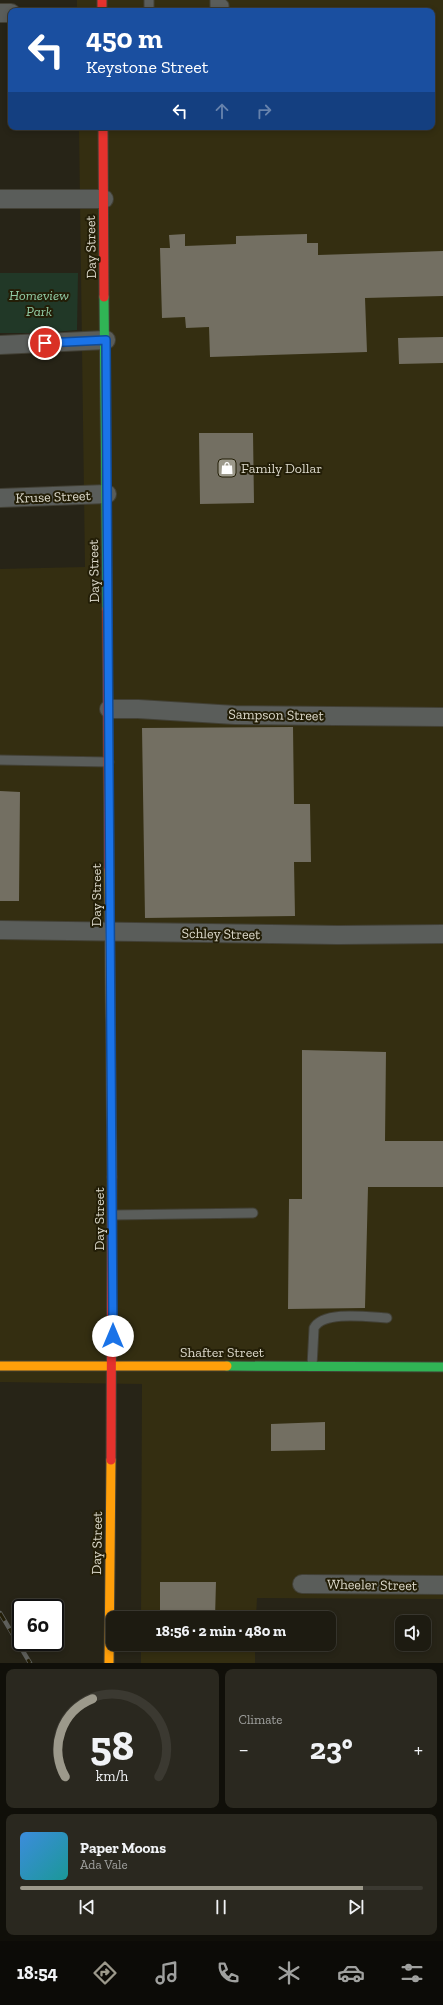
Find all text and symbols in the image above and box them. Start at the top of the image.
text: 450 m [86,22,162,55]
icon: left [20,24,72,76]
text: Keystone Street [86,56,208,78]
icon: left [169,100,191,122]
icon: ahead [211,100,233,122]
icon: right [253,100,275,122]
street label: Day Street [82,214,100,279]
park label: Homeview Park [9,287,69,320]
pin [28,326,62,360]
icon: arrive [34,332,56,354]
shop icon: Family Dollar [216,457,238,479]
place label: Family Dollar [241,460,322,477]
street label: Kruse Street [15,487,92,507]
street label: Day Street [85,538,103,603]
street label: Sampson Street [228,706,325,724]
street label: Day Street [88,863,105,927]
street label: Schley Street [181,925,261,943]
street label: Day Street [91,1187,108,1251]
position arrow [92,1315,134,1357]
street label: Shafter Street [180,1344,265,1361]
street label: Day Street [88,1510,106,1575]
street label: Wheeler Street [327,1576,418,1594]
speed limit sign: 60 [12,1599,64,1651]
map controls [395,1615,431,1651]
button: sound [395,1615,431,1651]
text: 18:56 · 2 min · 480 m [156,1622,286,1640]
text: Climate [239,1712,282,1727]
text: 58 [90,1720,134,1770]
text: 23° [310,1731,353,1767]
text: − [239,1736,249,1763]
text: + [414,1736,423,1763]
text: km/h [96,1767,129,1784]
text: Paper Moons [80,1839,166,1857]
text: Ada Vale [80,1857,128,1872]
icon: previous [76,1896,98,1918]
icon: pause [210,1896,232,1918]
icon: next [345,1896,367,1918]
icon: directions [91,1959,119,1987]
icon: music [153,1959,181,1987]
icon: phone [214,1959,242,1987]
icon: climate [275,1959,303,1987]
icon: car [337,1959,365,1987]
icon: filters [398,1959,426,1987]
text: 18:54 [17,1962,58,1984]

